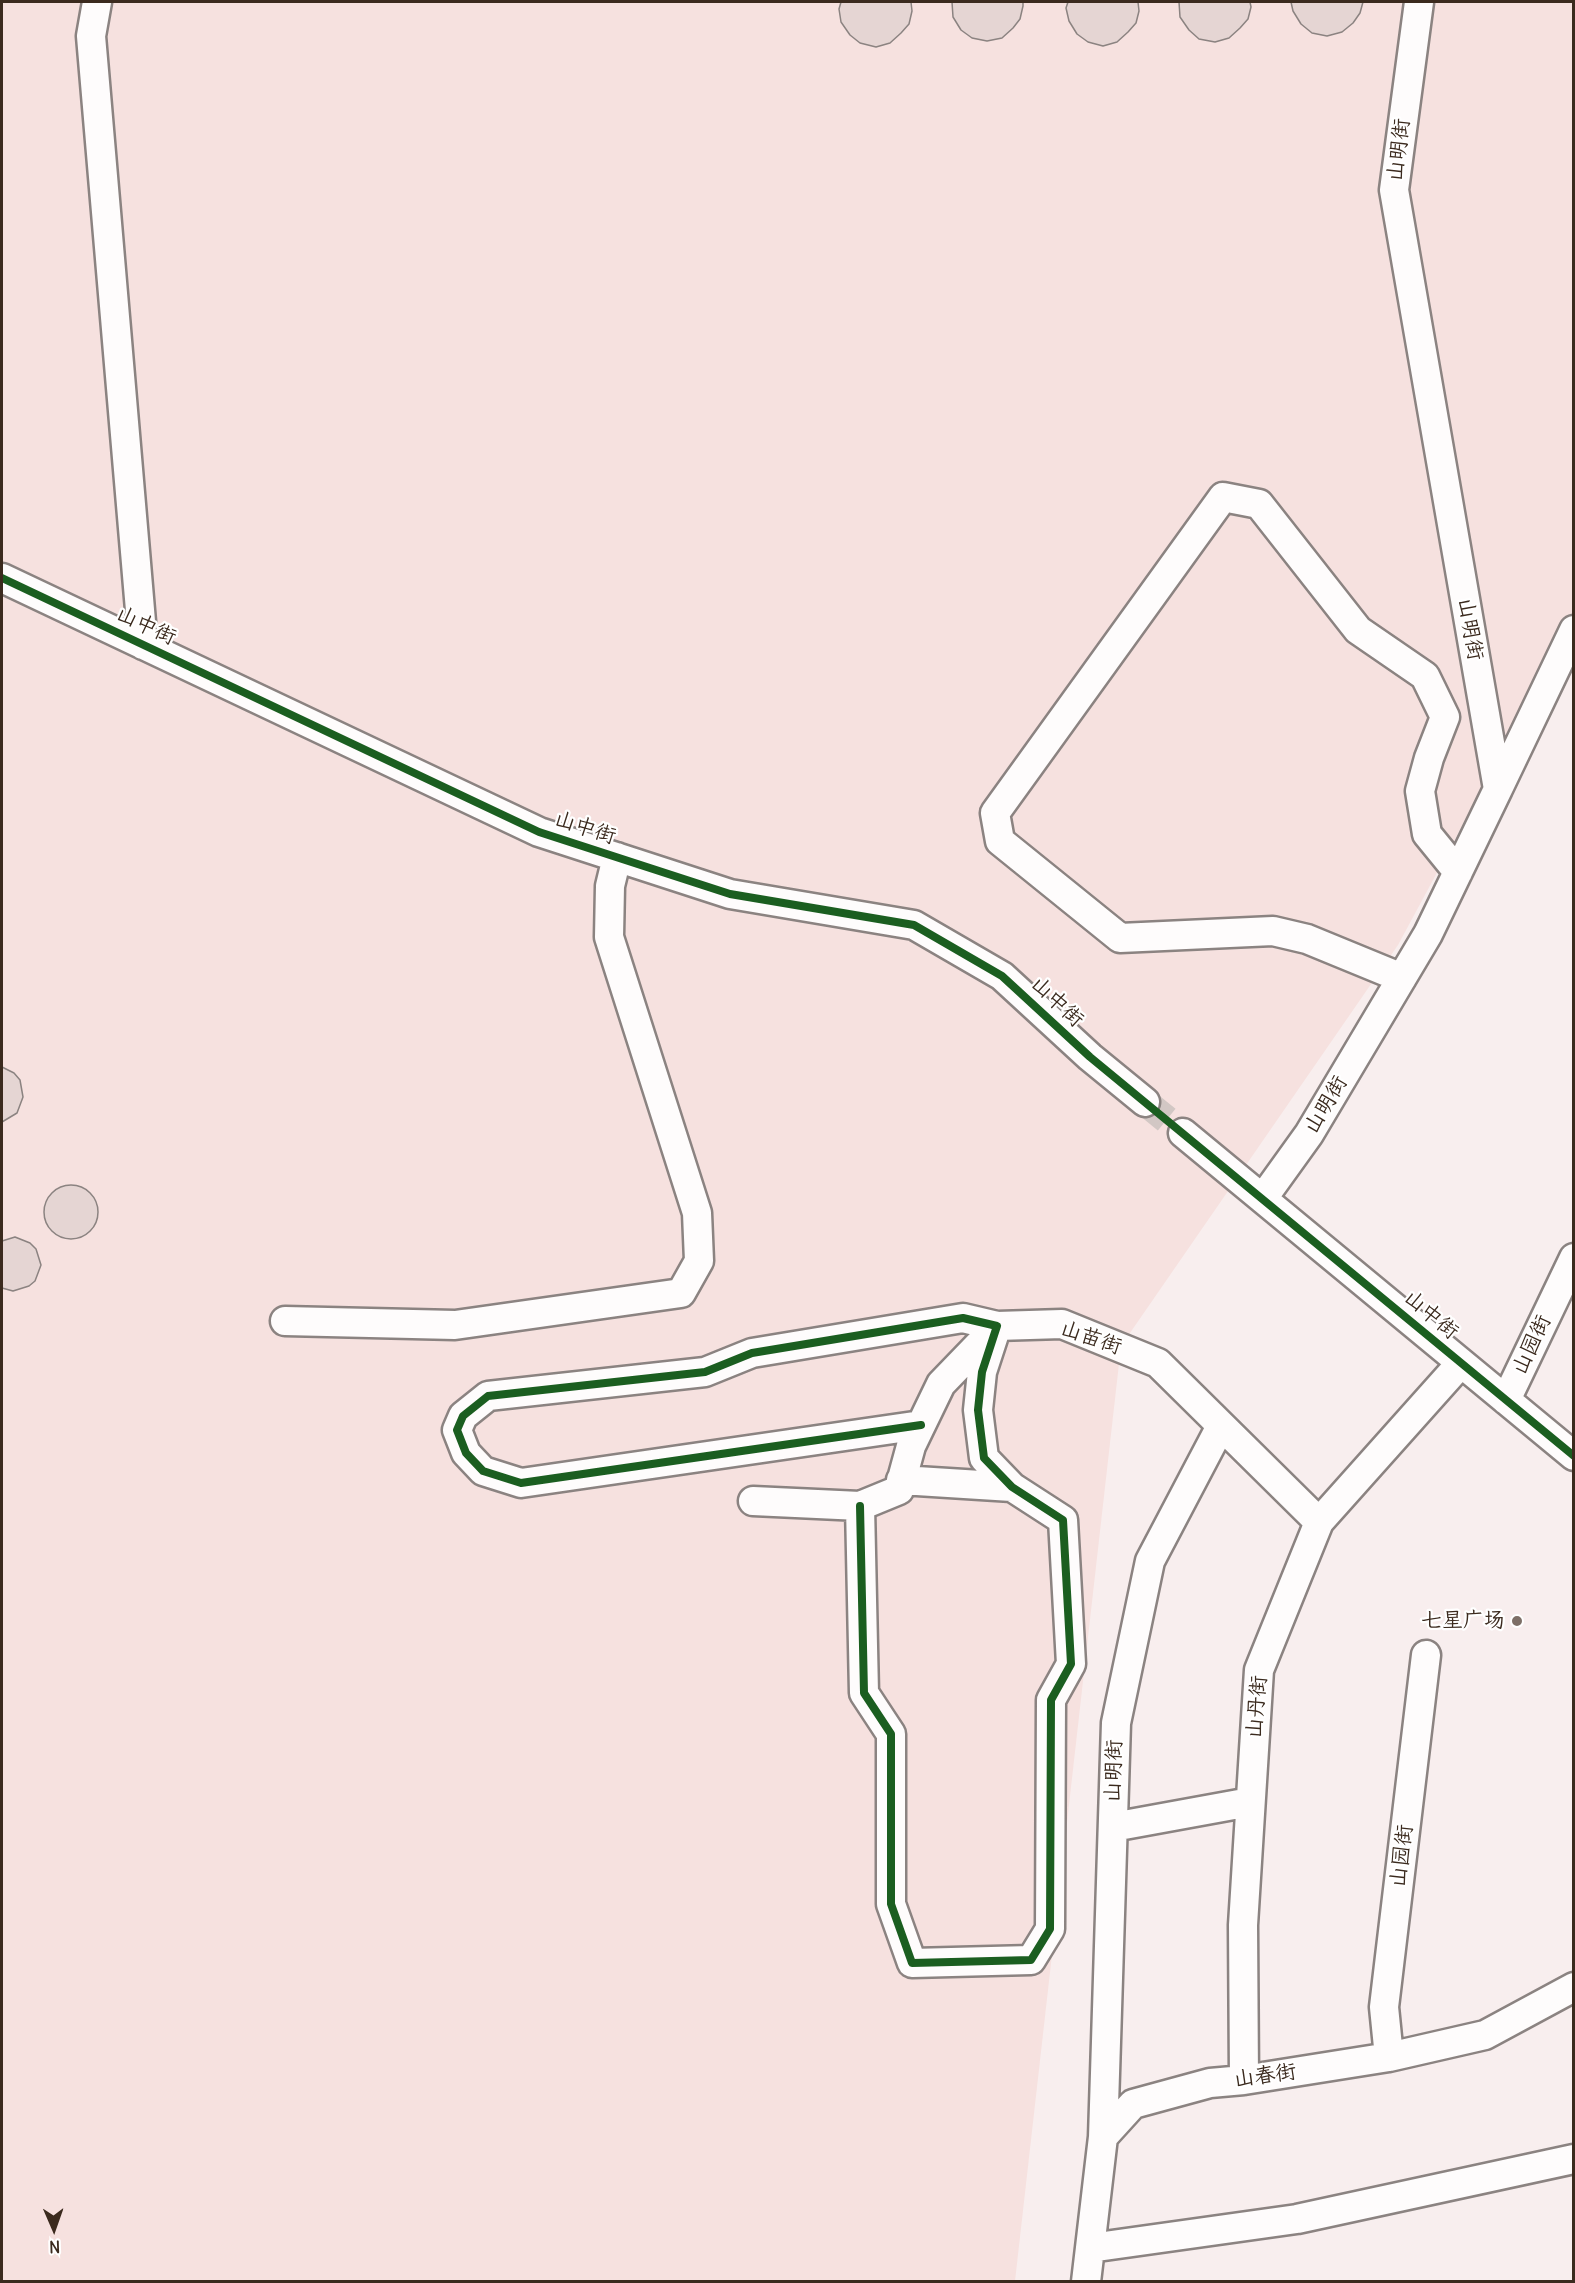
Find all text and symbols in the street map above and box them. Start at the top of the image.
street label: 山明街 [1383,117,1415,183]
street label: 山明街 [1452,596,1488,662]
street label: 山中街 [112,601,180,651]
street label: 山中街 [551,806,619,850]
street label: 山中街 [1025,971,1089,1033]
street label: 山明街 [1299,1072,1353,1138]
street label: 山中街 [1399,1285,1463,1345]
street label: 山园街 [1507,1311,1557,1379]
street label: 山苗街 [1057,1316,1125,1360]
place label: 七星广场 [1421,1608,1505,1634]
marker: 七星广场 [1510,1614,1524,1628]
street label: 山丹街 [1242,1675,1272,1739]
street label: 山明街 [1100,1739,1128,1803]
street label: 山园街 [1386,1823,1418,1889]
street label: 山春街 [1232,2059,1298,2093]
north arrow [24,2199,84,2259]
text: N [49,2237,61,2257]

